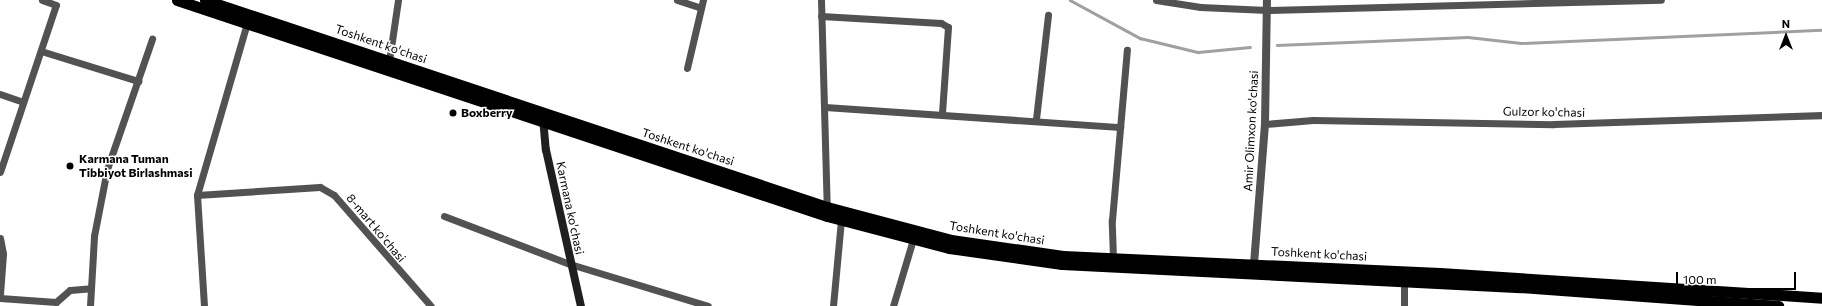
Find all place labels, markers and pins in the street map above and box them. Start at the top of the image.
place label: Boxberry [461,106,513,120]
marker: Boxberry [448,108,458,118]
place label: Karmana Tuman Tibbiyot Birlashmasi [79,152,193,180]
marker: Karmana Tuman Tibbiyot Birlashmasi [64,160,76,172]

